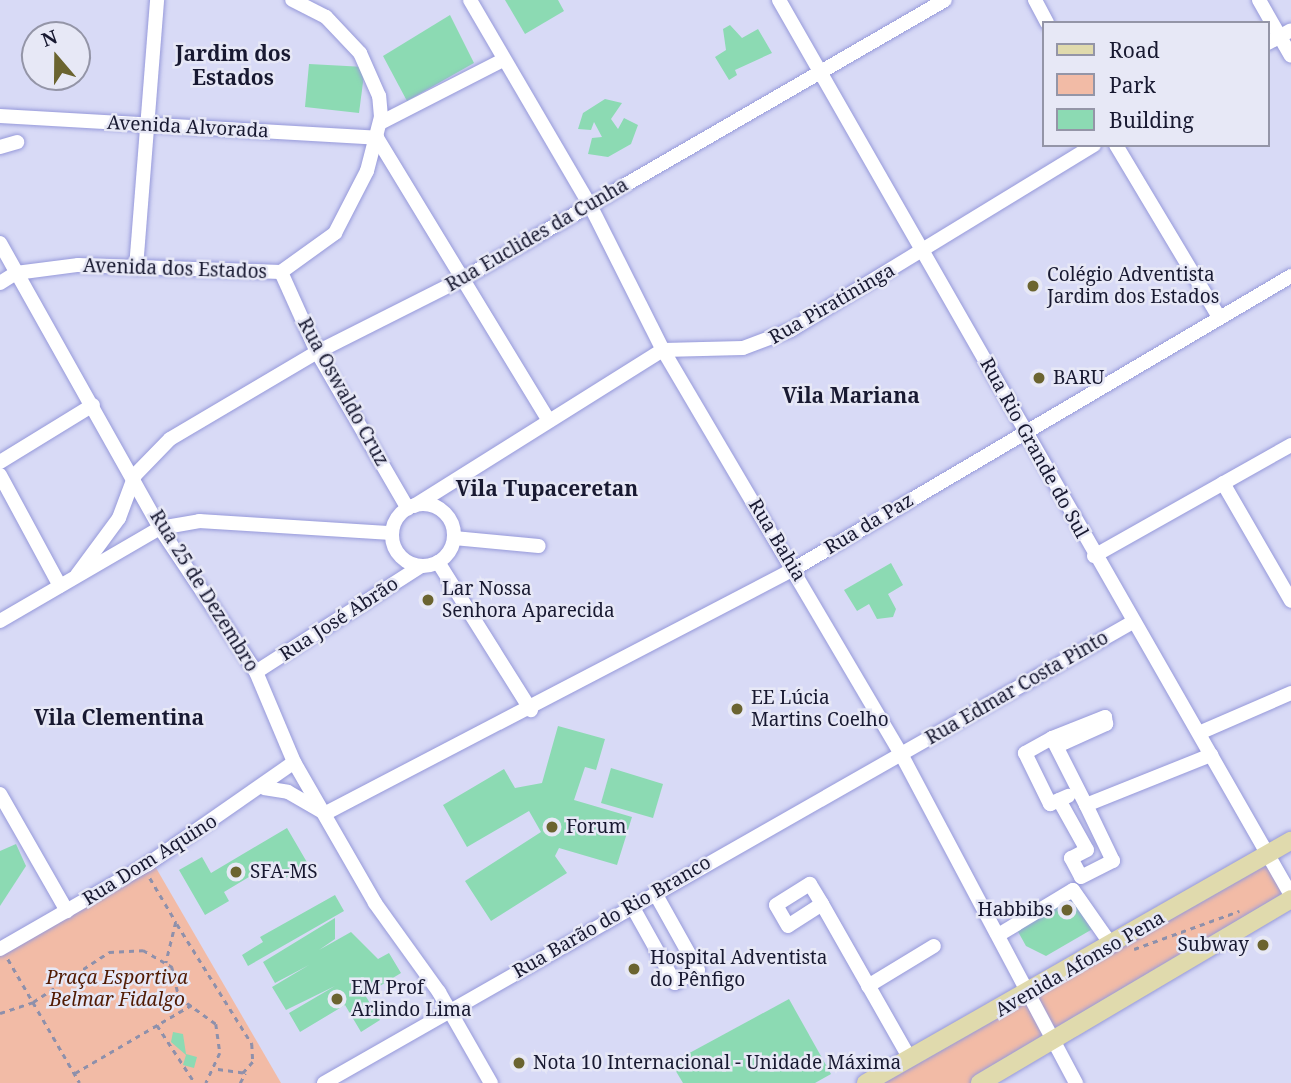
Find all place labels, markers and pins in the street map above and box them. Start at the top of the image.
place label: Colégio Adventista Jardim dos Estados [1047,264,1219,308]
marker: Colégio Adventista Jardim dos Estados [1025,278,1041,294]
place label: BARU [1053,367,1104,389]
marker: BARU [1031,370,1047,386]
place label: Lar Nossa Senhora Aparecida [442,578,615,622]
marker: Lar Nossa Senhora Aparecida [420,592,436,608]
place label: EE Lúcia Martins Coelho [751,687,889,731]
marker: EE Lúcia Martins Coelho [729,701,745,717]
place label: Forum [566,816,626,838]
marker: Forum [544,819,560,835]
place label: SFA-MS [250,861,318,883]
marker: SFA-MS [228,864,244,880]
place label: Habbibs [978,899,1053,921]
marker: Habbibs [1059,902,1075,918]
place label: Subway [1178,934,1249,956]
marker: Subway [1255,937,1271,953]
place label: Hospital Adventista do Pênfigo [650,947,827,991]
marker: Hospital Adventista do Pênfigo [624,959,644,979]
place label: EM Prof Arlindo Lima [351,977,472,1021]
marker: EM Prof Arlindo Lima [329,991,345,1007]
place label: Nota 10 Internacional - Unidade Máxima [533,1052,901,1074]
marker: Nota 10 Internacional - Unidade Máxima [511,1055,527,1071]

